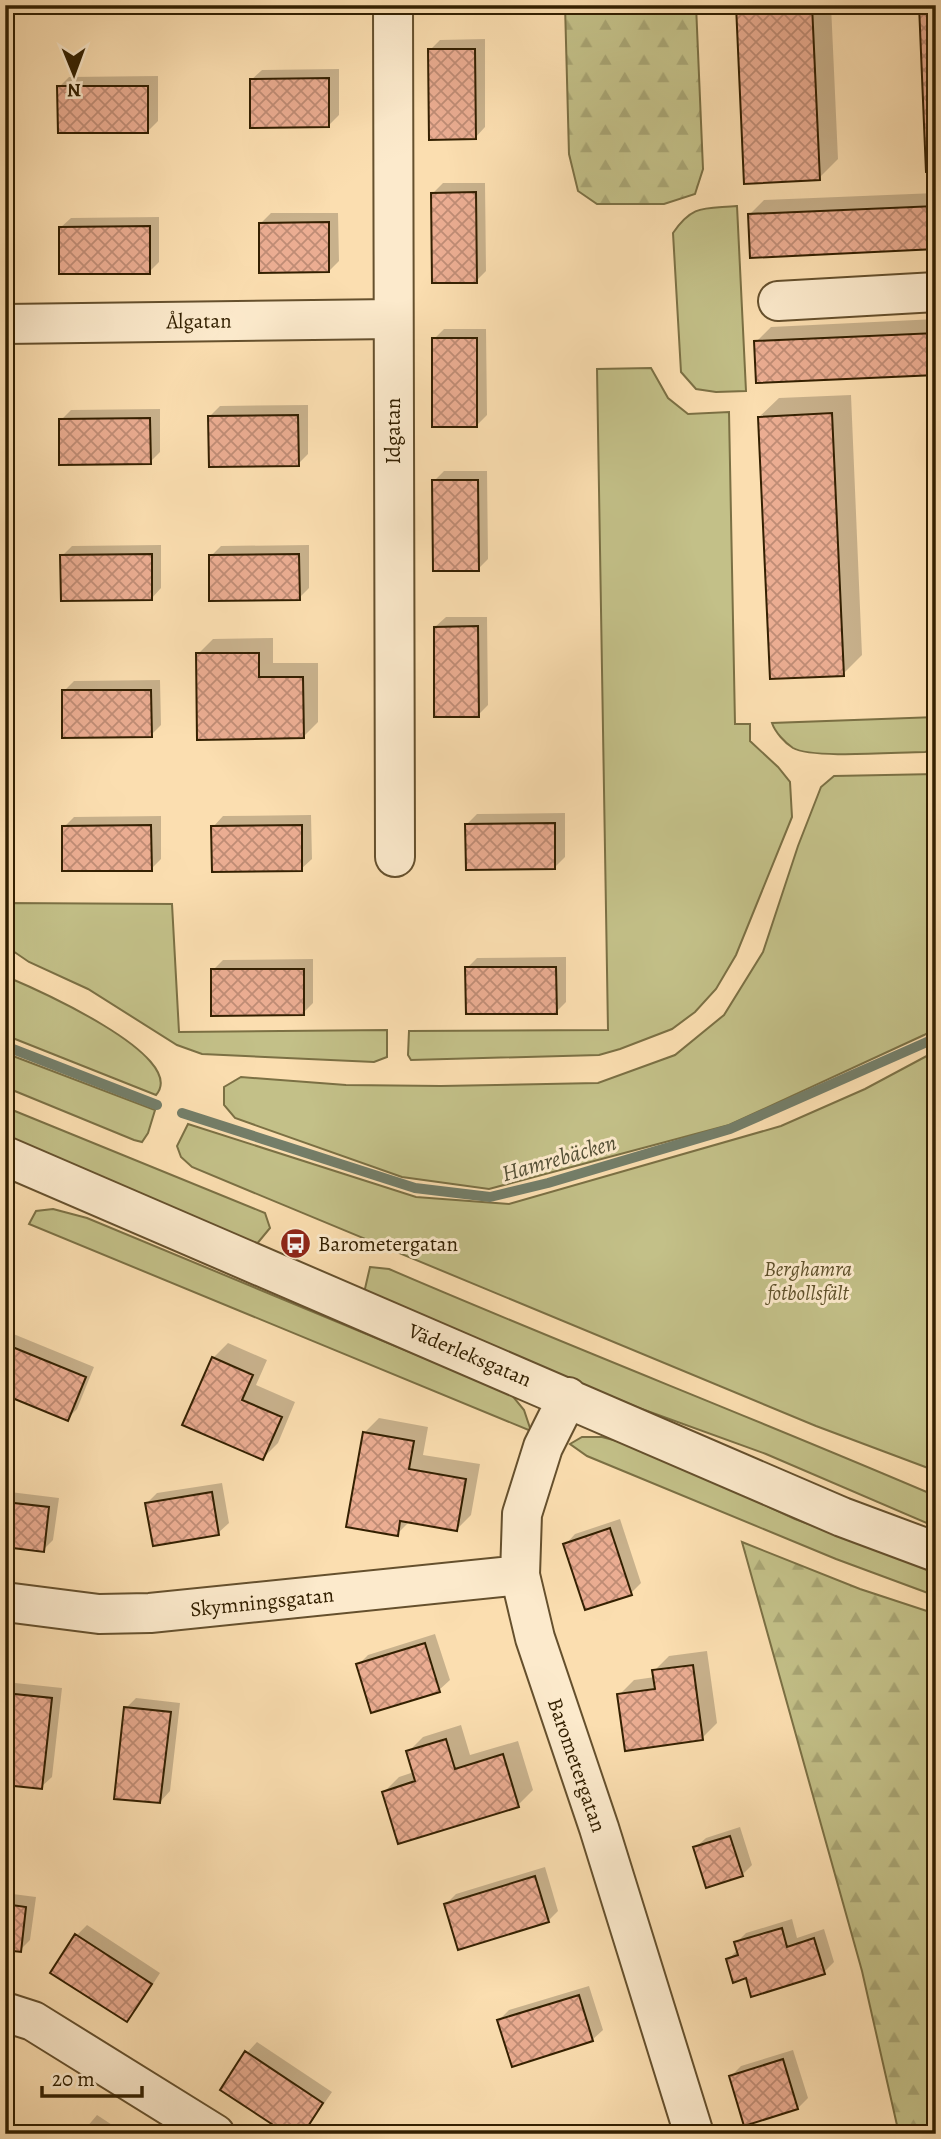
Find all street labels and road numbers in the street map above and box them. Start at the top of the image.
street label: Ålgatan [165,306,232,336]
street label: Idgatan [379,398,407,464]
street label: Väderleksgatan [403,1316,536,1394]
street label: Skymningsgatan [189,1581,335,1623]
street label: Barometergatan [541,1694,613,1836]

